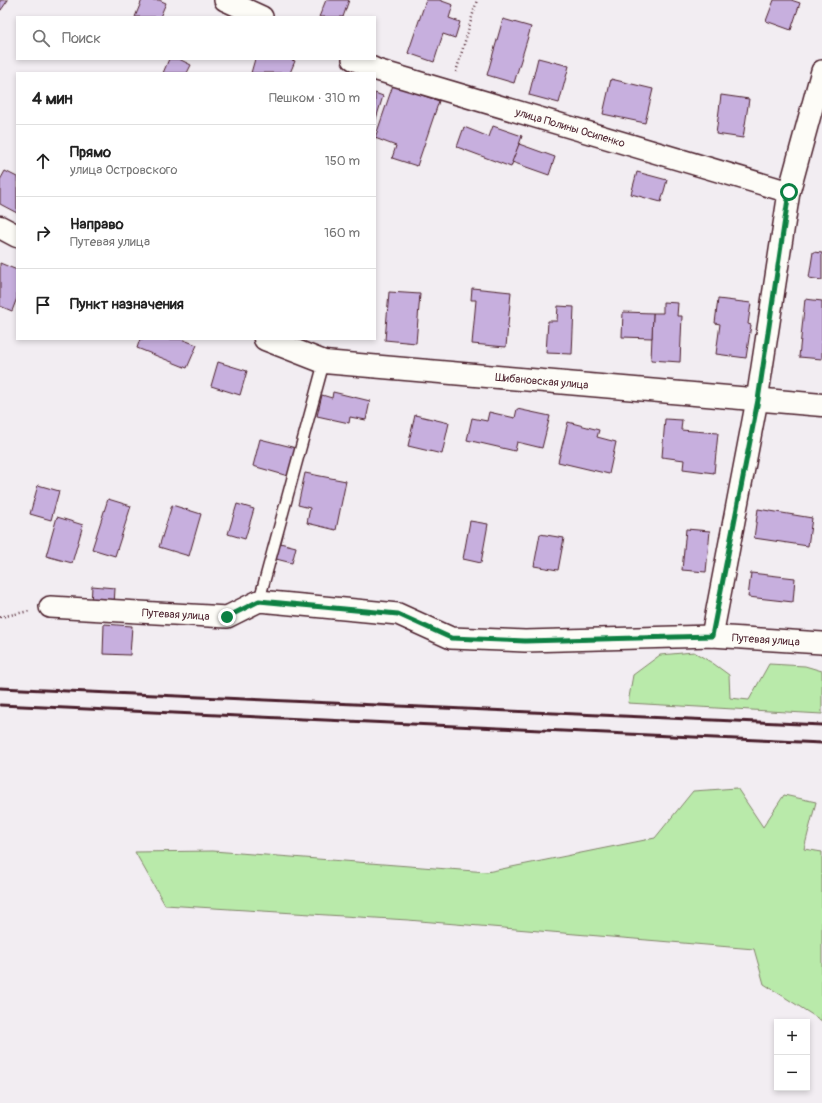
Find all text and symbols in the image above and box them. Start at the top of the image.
search box [16,16,376,60]
icon: search [30,27,52,49]
text: Поиск [62,29,101,48]
text: 4 мин [32,88,73,109]
text: Пешком · 310 m [269,90,360,106]
street label: улица Полины Осипенко [513,105,627,150]
text: Прямо [70,143,111,162]
icon: ahead [32,150,54,172]
text: 150 m [325,153,360,169]
text: улица Островского [70,162,178,178]
route start [780,183,798,201]
text: Направо [70,215,124,234]
icon: right [32,222,54,244]
text: 160 m [324,225,360,241]
text: Путевая улица [70,234,150,250]
icon: arrive [32,294,54,316]
text: Пункт назначения [70,295,184,314]
street label: Шибановская улица [495,371,589,392]
street label: Путевая улица [142,606,210,623]
route end [218,608,236,626]
street label: Путевая улица [732,631,800,649]
map controls [774,1019,810,1091]
button: + [774,1019,810,1055]
button: − [774,1055,810,1091]

